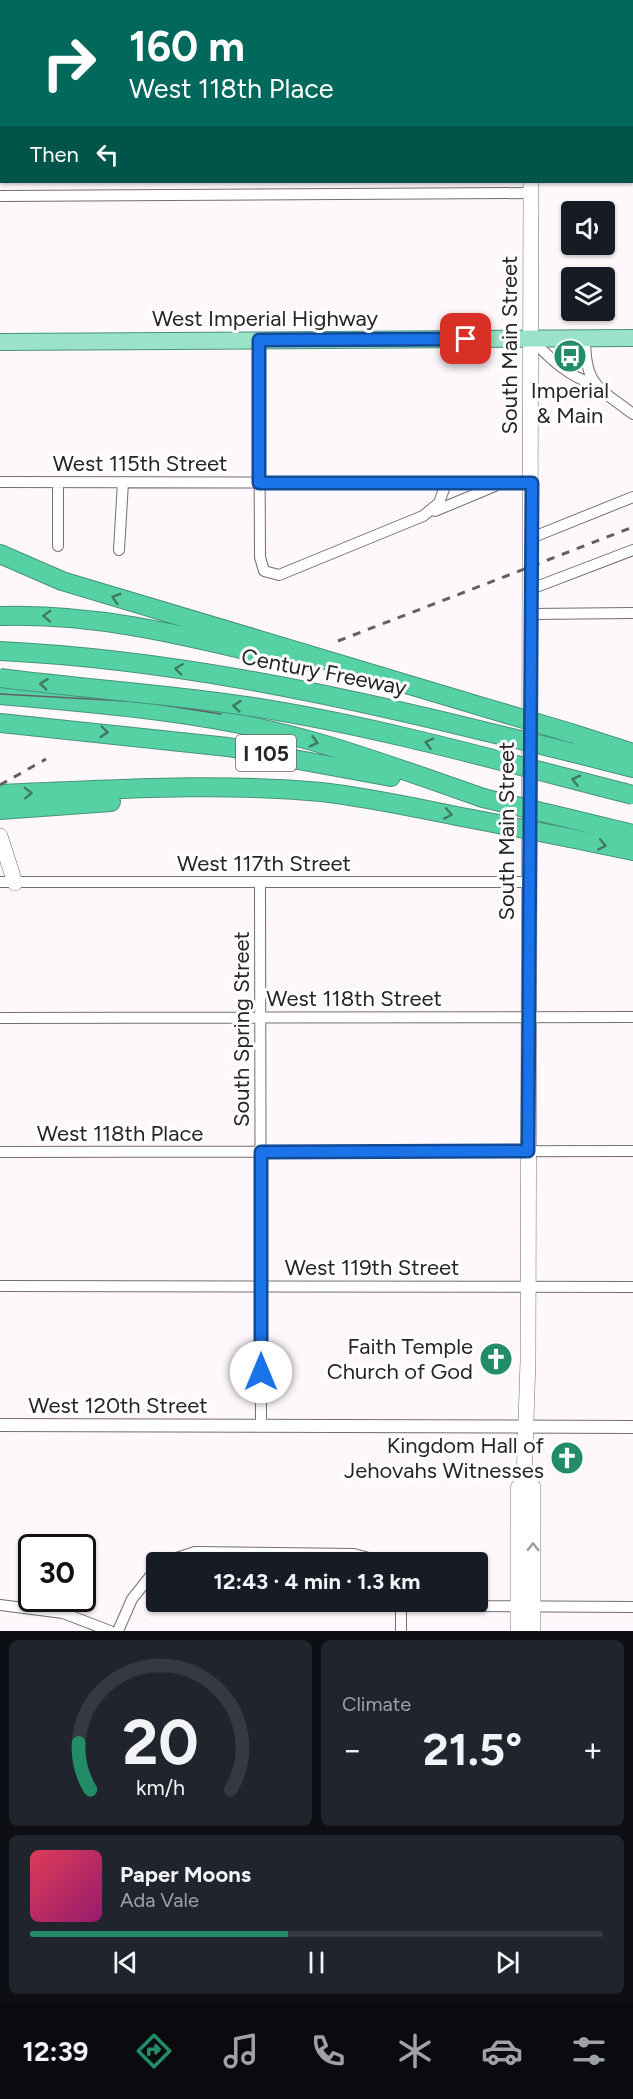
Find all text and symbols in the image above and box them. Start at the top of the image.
text: 160 m [129,21,245,72]
icon: right [30,24,108,102]
text: West 118th Place [129,72,334,105]
icon: left [91,138,124,171]
text: Then [30,141,79,168]
map controls [561,201,615,321]
button: sound [561,201,615,255]
street label: South Main Street [496,256,523,434]
button: layers [561,267,615,321]
street label: West Imperial Highway [152,305,379,332]
pin [440,313,491,364]
icon: arrive [449,322,482,355]
bus stop icon: Imperial & Main [552,338,588,374]
place label: Imperial & Main [531,377,609,429]
street label: West 115th Street [53,450,227,477]
one-way arrow [111,593,122,605]
one-way arrow [42,610,51,622]
street label: Century Freeway [239,643,409,701]
one-way arrow [174,664,184,676]
one-way arrow [39,678,48,690]
one-way arrow [233,700,242,712]
one-way arrow [99,725,108,738]
road number: I 105 [236,735,296,771]
one-way arrow [308,735,319,747]
one-way arrow [424,738,434,751]
street label: South Main Street [493,742,520,920]
one-way arrow [571,775,581,788]
one-way arrow [23,787,32,799]
one-way arrow [442,807,452,820]
one-way arrow [596,838,606,851]
street label: West 117th Street [177,850,351,877]
street label: South Spring Street [228,931,255,1127]
street label: West 118th Street [266,985,442,1012]
street label: West 118th Place [37,1120,203,1147]
street label: West 119th Street [285,1254,459,1281]
place label: Faith Temple Church of God [327,1333,473,1385]
position arrow [229,1340,293,1404]
church icon: Faith Temple Church of God [478,1341,514,1377]
street label: West 120th Street [28,1392,208,1419]
place label: Kingdom Hall of Jehovahs Witnesses [344,1432,545,1484]
church icon: Kingdom Hall of Jehovahs Witnesses [549,1440,585,1476]
speed limit sign: 30 [18,1534,96,1612]
one-way arrow [527,1543,539,1552]
text: 12:43 · 4 min · 1.3 km [213,1568,421,1595]
text: Climate [342,1692,411,1716]
text: 20 [122,1705,199,1780]
text: 21.5° [423,1722,522,1776]
text: − [342,1730,363,1769]
text: + [582,1730,603,1769]
text: km/h [136,1775,185,1800]
text: Paper Moons [120,1861,251,1888]
text: Ada Vale [120,1888,199,1912]
icon: previous [109,1946,142,1979]
icon: pause [300,1946,333,1979]
icon: next [491,1946,524,1979]
icon: directions [133,2030,175,2072]
icon: music [220,2030,262,2072]
icon: phone [307,2030,349,2072]
icon: climate [394,2030,436,2072]
icon: car [481,2030,523,2072]
icon: filters [568,2030,610,2072]
text: 12:39 [23,2035,88,2068]

